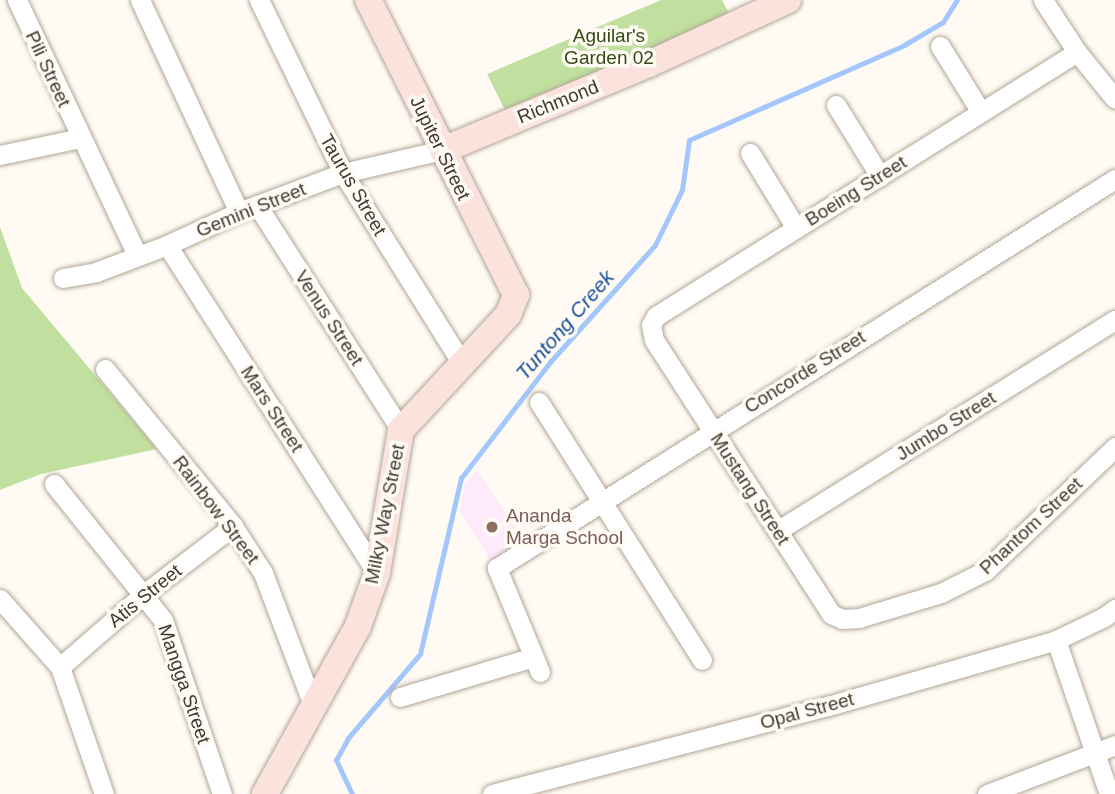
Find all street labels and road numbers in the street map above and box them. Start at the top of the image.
street label: Pili Street [20,27,76,111]
street label: Richmond [514,75,602,129]
street label: Jupiter Street [405,92,475,204]
street label: Taurus Street [315,130,391,240]
street label: Boeing Street [801,151,911,231]
street label: Gemini Street [193,178,309,242]
street label: Venus Street [290,266,368,370]
street label: Concorde Street [740,326,870,418]
street label: Mars Street [236,362,308,456]
street label: Jumbo Street [892,386,1000,466]
street label: Mustang Street [705,429,795,549]
street label: Milky Way Street [360,442,410,586]
street label: Rainbow Street [168,451,264,569]
street label: Phantom Street [975,473,1087,579]
street label: Atis Street [104,560,186,632]
street label: Mangga Street [153,621,215,747]
street label: Opal Street [758,688,856,734]

